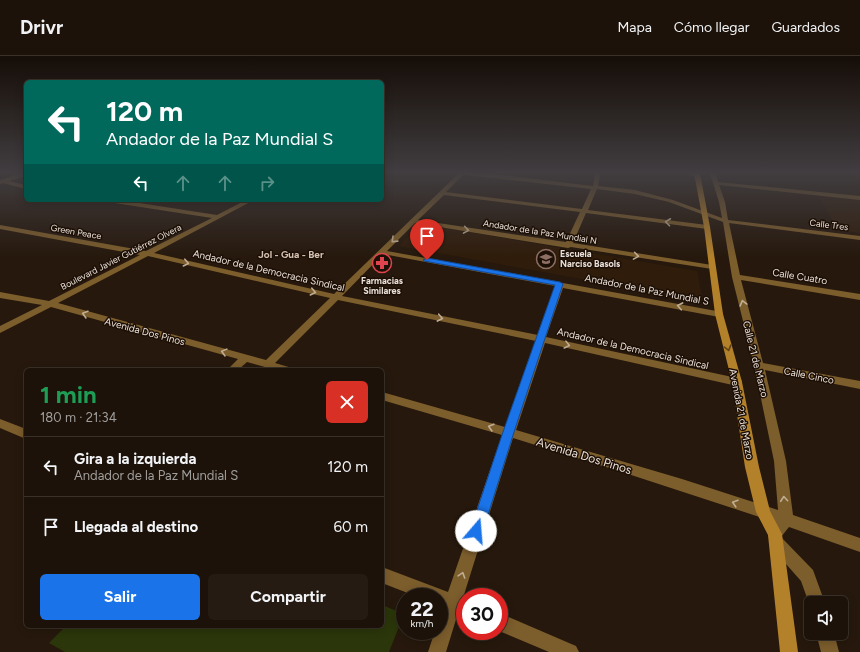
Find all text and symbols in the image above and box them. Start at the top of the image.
text: Drivr [20,16,63,39]
text: Mapa [617,19,652,36]
text: Cómo llegar [674,19,749,36]
text: Guardados [771,19,840,36]
text: 120 m [106,94,183,128]
icon: left [40,96,92,148]
text: Andador de la Paz Mundial S [106,128,333,150]
icon: left [130,172,152,194]
icon: ahead [172,172,194,194]
icon: ahead [214,172,236,194]
icon: right [256,172,278,194]
street label: Andador de la Paz Mundial N [482,217,598,246]
street label: Calle Tres [809,217,849,232]
one-way arrow [665,218,671,227]
pin [410,219,444,260]
street label: Boulevard Javier Gutiérrez Olvera [58,221,183,292]
street label: Green Peace [50,222,102,241]
icon: arrive [416,225,438,247]
one-way arrow [463,225,469,233]
one-way arrow [391,235,399,243]
street label: Andador de la Democracia Sindical [192,247,346,294]
district label: Jol - Gua - Ber [258,248,324,261]
school or university icon: Escuela Narciso Basols [535,248,557,270]
place label: Escuela Narciso Basols [560,248,621,269]
one-way arrow [633,251,639,260]
pharmacy icon: Farmacias Similares [371,252,393,274]
one-way arrow [183,258,189,266]
street label: Calle Cuatro [771,266,829,287]
street label: Andador de la Paz Mundial S [584,271,710,308]
place label: Farmacias Similares [361,275,404,296]
one-way arrow [310,287,316,295]
one-way arrow [739,300,747,307]
one-way arrow [677,303,683,311]
one-way arrow [82,310,89,319]
one-way arrow [437,314,443,322]
street label: Avenida Dos Pinos [103,315,187,349]
street label: Calle 21 de Marzo [740,320,771,399]
street label: Andador de la Democracia Sindical [556,325,710,372]
one-way arrow [564,340,571,349]
one-way arrow [723,345,732,352]
one-way arrow [221,349,227,357]
street label: Calle Cinco [783,364,835,387]
street label: Avenida 21 de Marzo [726,368,757,461]
text: 1 min [40,380,97,409]
button: close [326,381,368,423]
text: 180 m · 21:34 [40,410,117,425]
one-way arrow [488,423,495,432]
street label: Avenida Dos Pinos [535,435,634,477]
text: Gira a la izquierda [74,450,196,468]
icon: left [40,456,62,478]
text: 120 m [327,458,368,476]
text: Andador de la Paz Mundial S [74,468,238,483]
one-way arrow [780,496,789,502]
one-way arrow [732,499,739,508]
position arrow [455,510,497,552]
icon: arrive [40,516,62,538]
text: Llegada al destino [74,518,198,536]
text: 60 m [333,518,368,536]
one-way arrow [458,572,466,579]
button: Salir [40,574,200,620]
button: Compartir [208,574,368,620]
speed limit sign: 30 [456,588,508,640]
map controls [804,596,848,640]
button: sound [804,596,848,640]
text: 22 [410,597,434,621]
text: km/h [411,617,433,630]

